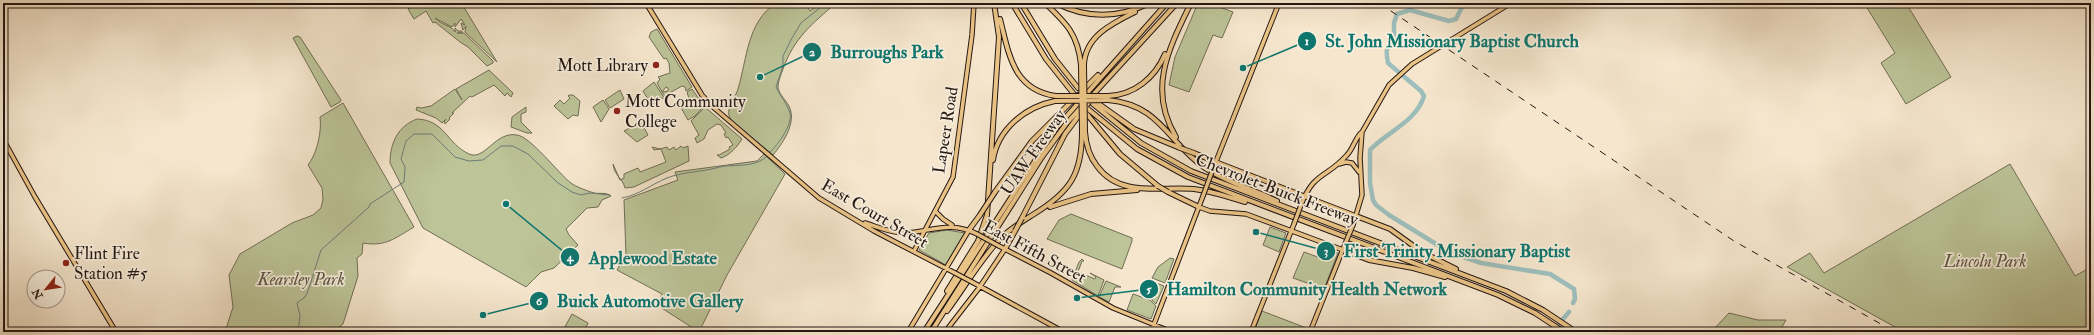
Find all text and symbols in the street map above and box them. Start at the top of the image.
callout: St. John Missionary Baptist Church [1297,26,1587,56]
text: St. John Missionary Baptist Church [1325,30,1580,53]
text: 1 [1305,34,1309,49]
callout: Burroughs Park [802,37,951,67]
text: Burroughs Park [830,41,944,64]
text: 2 [809,45,815,60]
place label: Mott Library [557,55,649,77]
marker: Mott Library [651,60,661,70]
street label: Lapeer Road [928,85,964,175]
place label: Mott Community College [625,91,746,132]
street label: UAW Freeway [996,105,1072,200]
marker: Mott Community College [612,106,622,116]
street label: Chevrolet-Buick Freeway [1192,149,1362,231]
street label: East Court Street [818,174,932,253]
street label: East Fifth Street [980,215,1090,288]
callout: First Trinity Missionary Baptist [1316,236,1578,266]
text: First Trinity Missionary Baptist [1344,240,1571,263]
callout: Applewood Estate [560,242,725,272]
place label: Flint Fire Station #5 [74,243,148,284]
text: 3 [1324,244,1329,259]
text: Applewood Estate [588,247,718,270]
text: 4 [566,250,575,265]
park label: Lincoln Park [1942,251,2027,272]
marker: Flint Fire Station #5 [61,258,71,268]
north arrow [26,269,66,309]
park label: Kearsley Park [257,269,344,290]
callout: Hamilton Community Health Network [1139,274,1455,304]
text: Hamilton Community Health Network [1167,278,1448,301]
text: 5 [1146,282,1152,297]
text: N [29,285,46,302]
callout: Buick Automotive Gallery [529,286,751,316]
text: Buick Automotive Gallery [557,290,744,313]
text: 6 [536,294,543,309]

